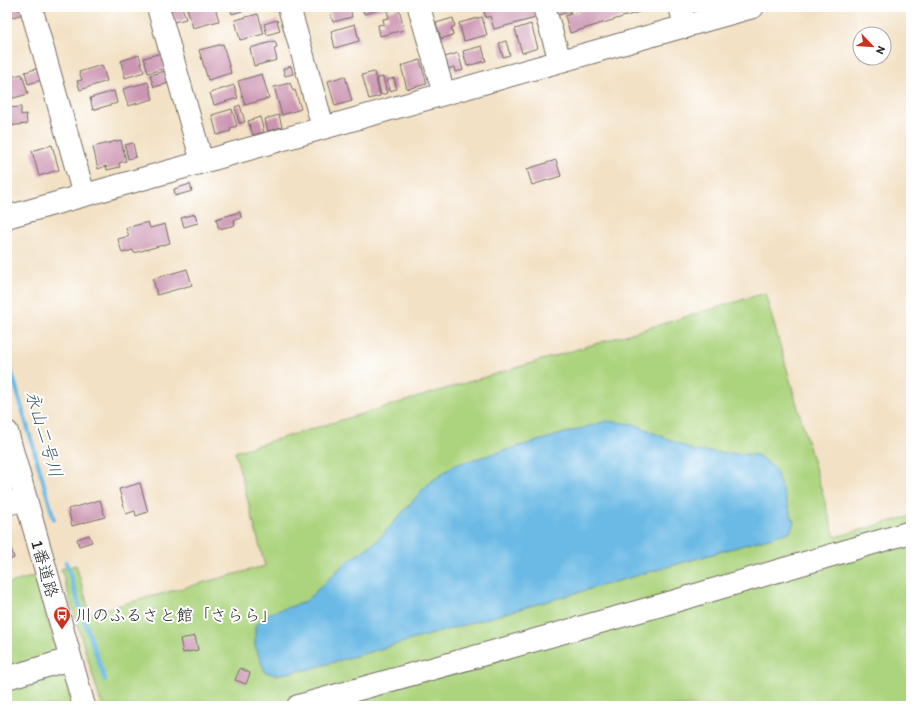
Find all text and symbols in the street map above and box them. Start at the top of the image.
north arrow [852,26,892,66]
text: N [873,44,888,56]
water label: 永山二号川 [21,388,67,480]
street label: 1番道路 [27,538,63,600]
bus stop icon: 川のふるさと館「さらら」 [52,605,72,630]
place label: 川のふるさと館「さらら」 [75,605,278,625]

